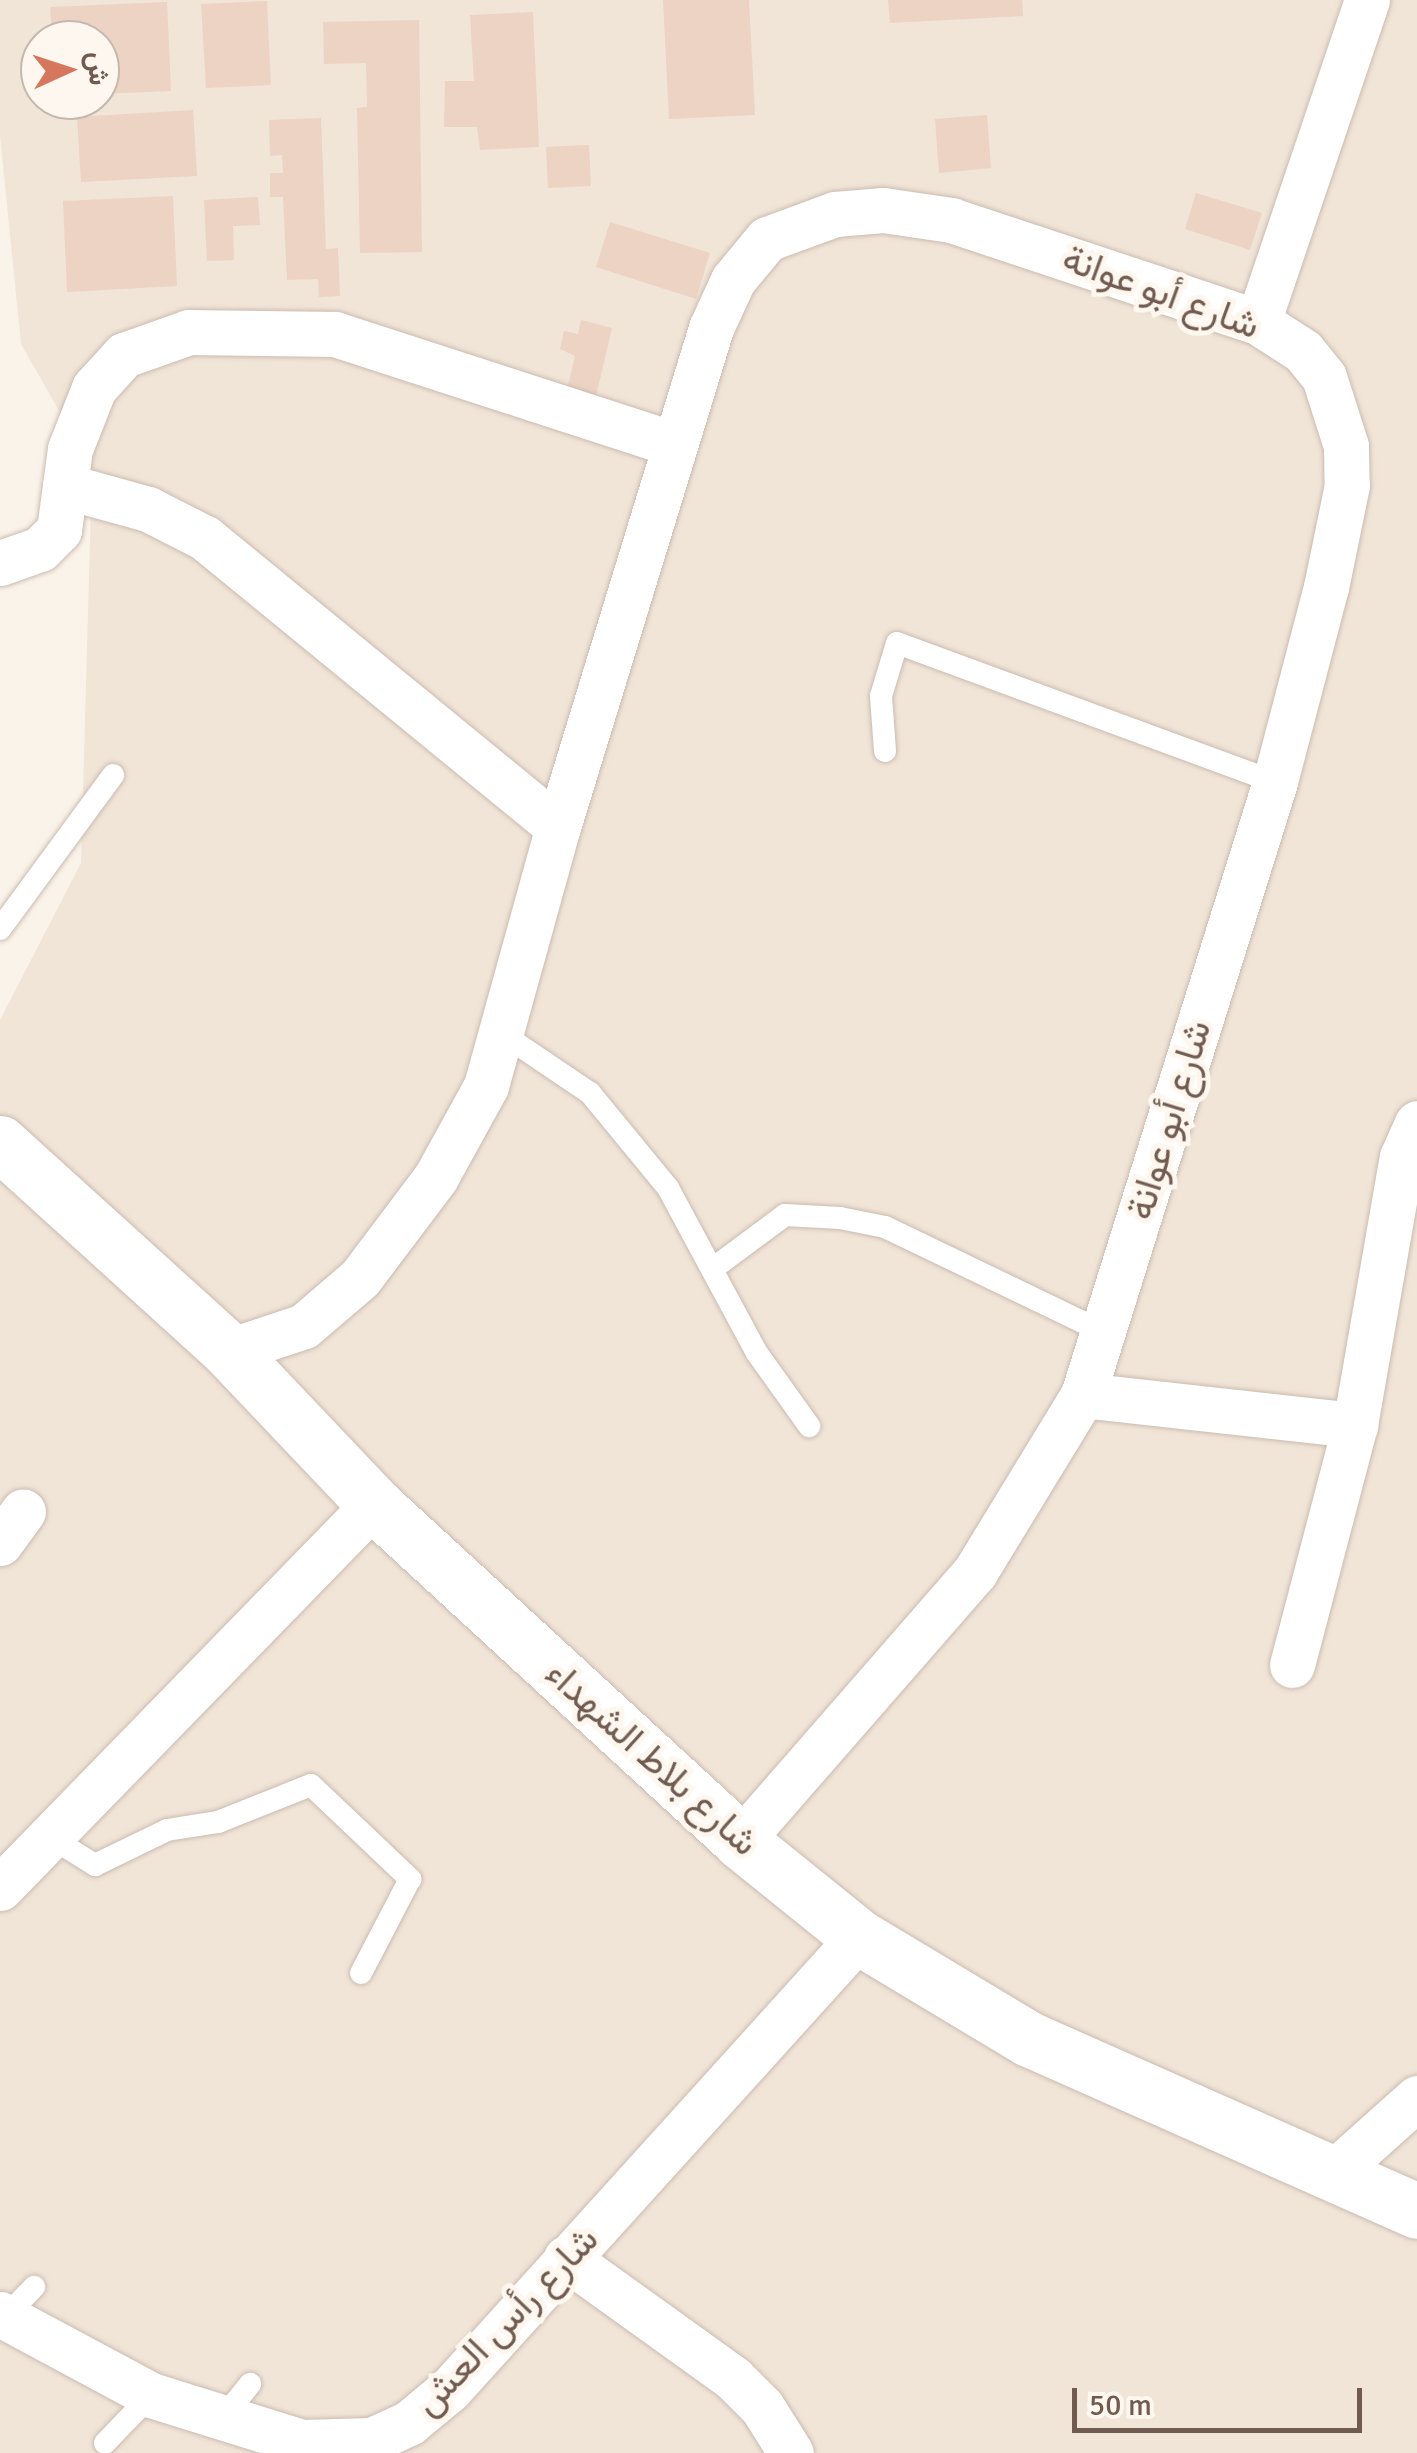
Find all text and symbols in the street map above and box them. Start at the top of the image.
north arrow [20,20,120,120]
text: ش [80,51,116,86]
street label: شارع أبو عوانة [1056,235,1266,349]
street label: شارع أبو عوانة [1117,1015,1221,1225]
street label: شارع بلاط الشهداء [536,1651,768,1865]
street label: شارع رأس العش [404,2217,608,2425]
scale bar [1077,2368,1367,2430]
text: 50 m [1089,2387,1152,2424]

